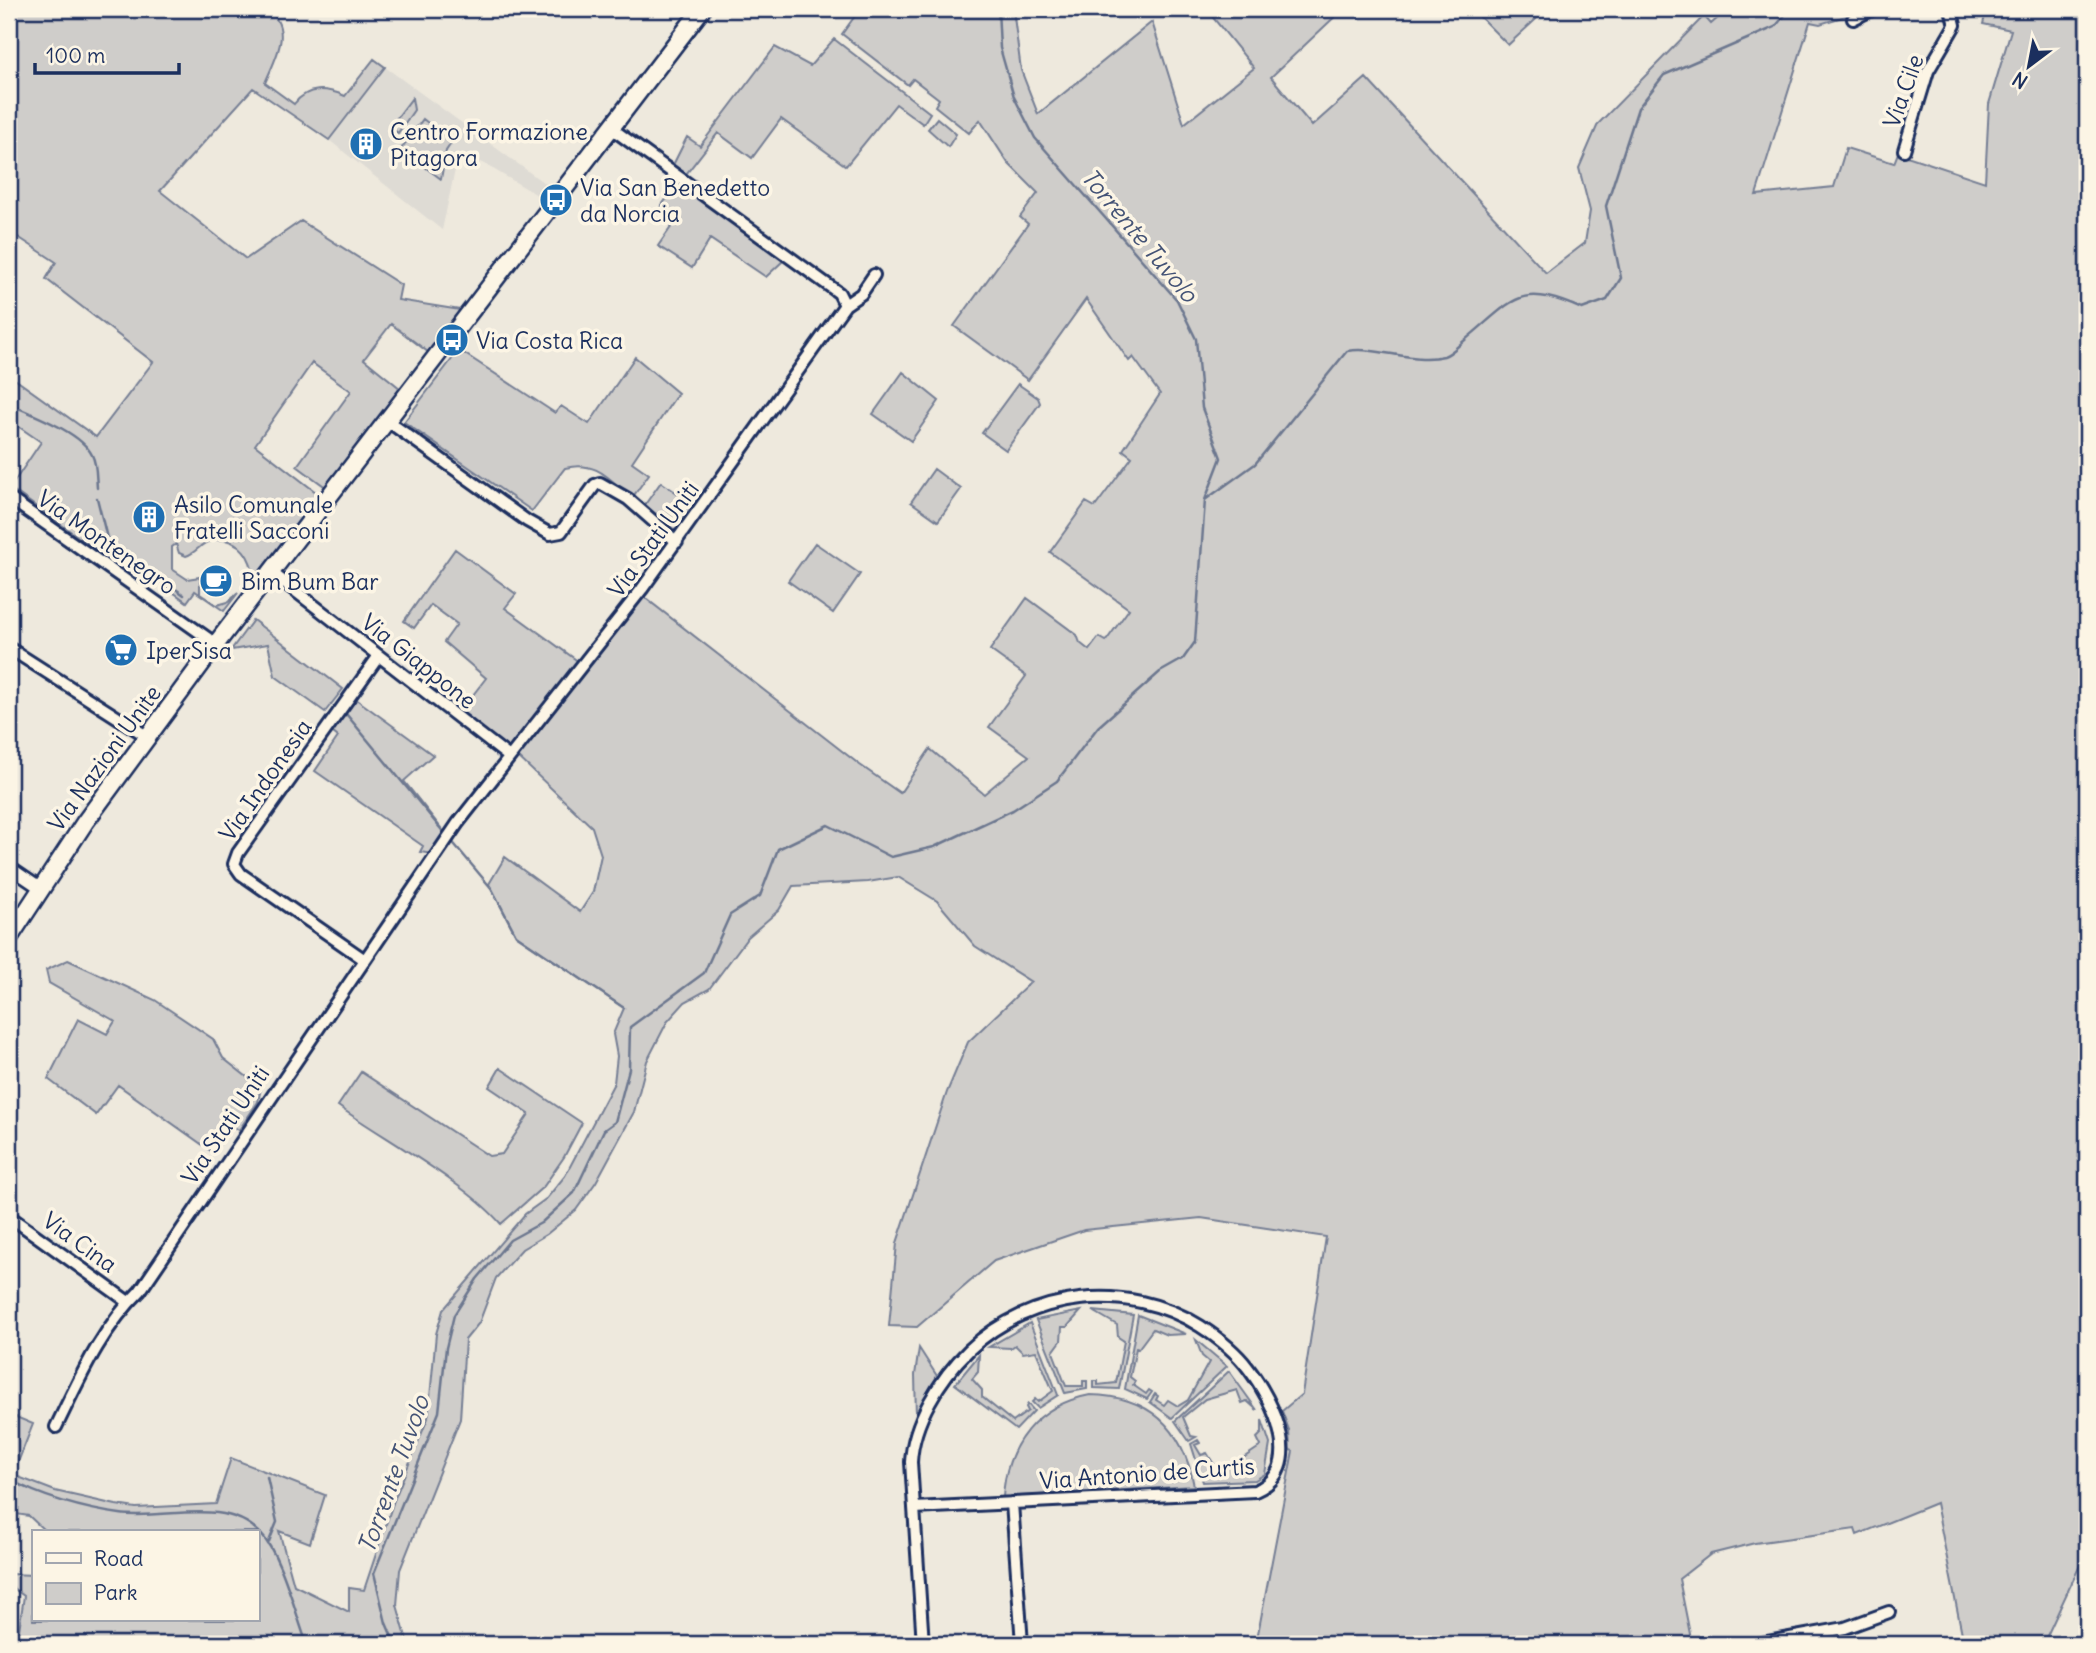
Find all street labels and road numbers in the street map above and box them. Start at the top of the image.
street label: Via Cile [1876,50,1930,132]
street label: Via Stati Uniti [601,475,705,603]
street label: Via Montenegro [32,483,182,601]
street label: Via Giappone [356,607,482,715]
street label: Via Nazioni Unite [41,679,167,837]
street label: Via Indonesia [212,713,318,847]
street label: Via Stati Uniti [175,1060,275,1190]
street label: Via Cina [37,1205,123,1279]
street label: Via Antonio de Curtis [1038,1451,1256,1495]

